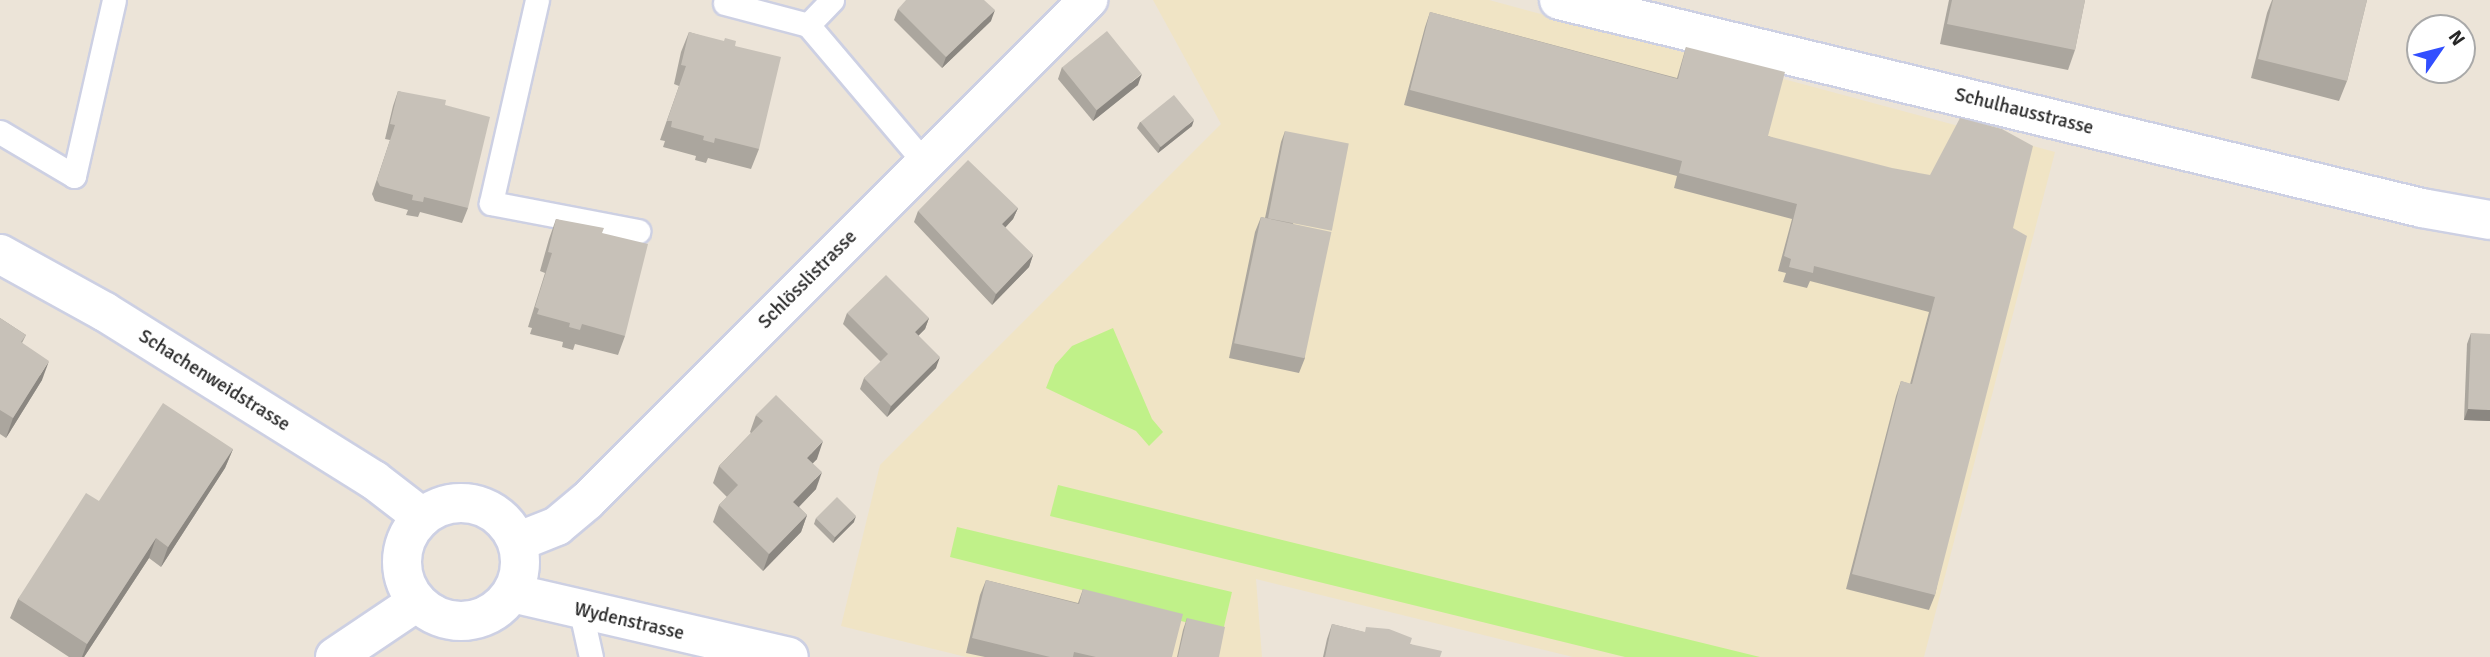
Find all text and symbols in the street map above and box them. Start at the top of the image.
north arrow [2406,14,2476,84]
text: N [2443,26,2470,50]
street label: Schulhausstrasse [1952,84,2096,140]
street label: Schlösslistrasse [754,226,862,334]
street label: Schachenweidstrasse [134,325,294,437]
street label: Wydenstrasse [572,598,686,646]

